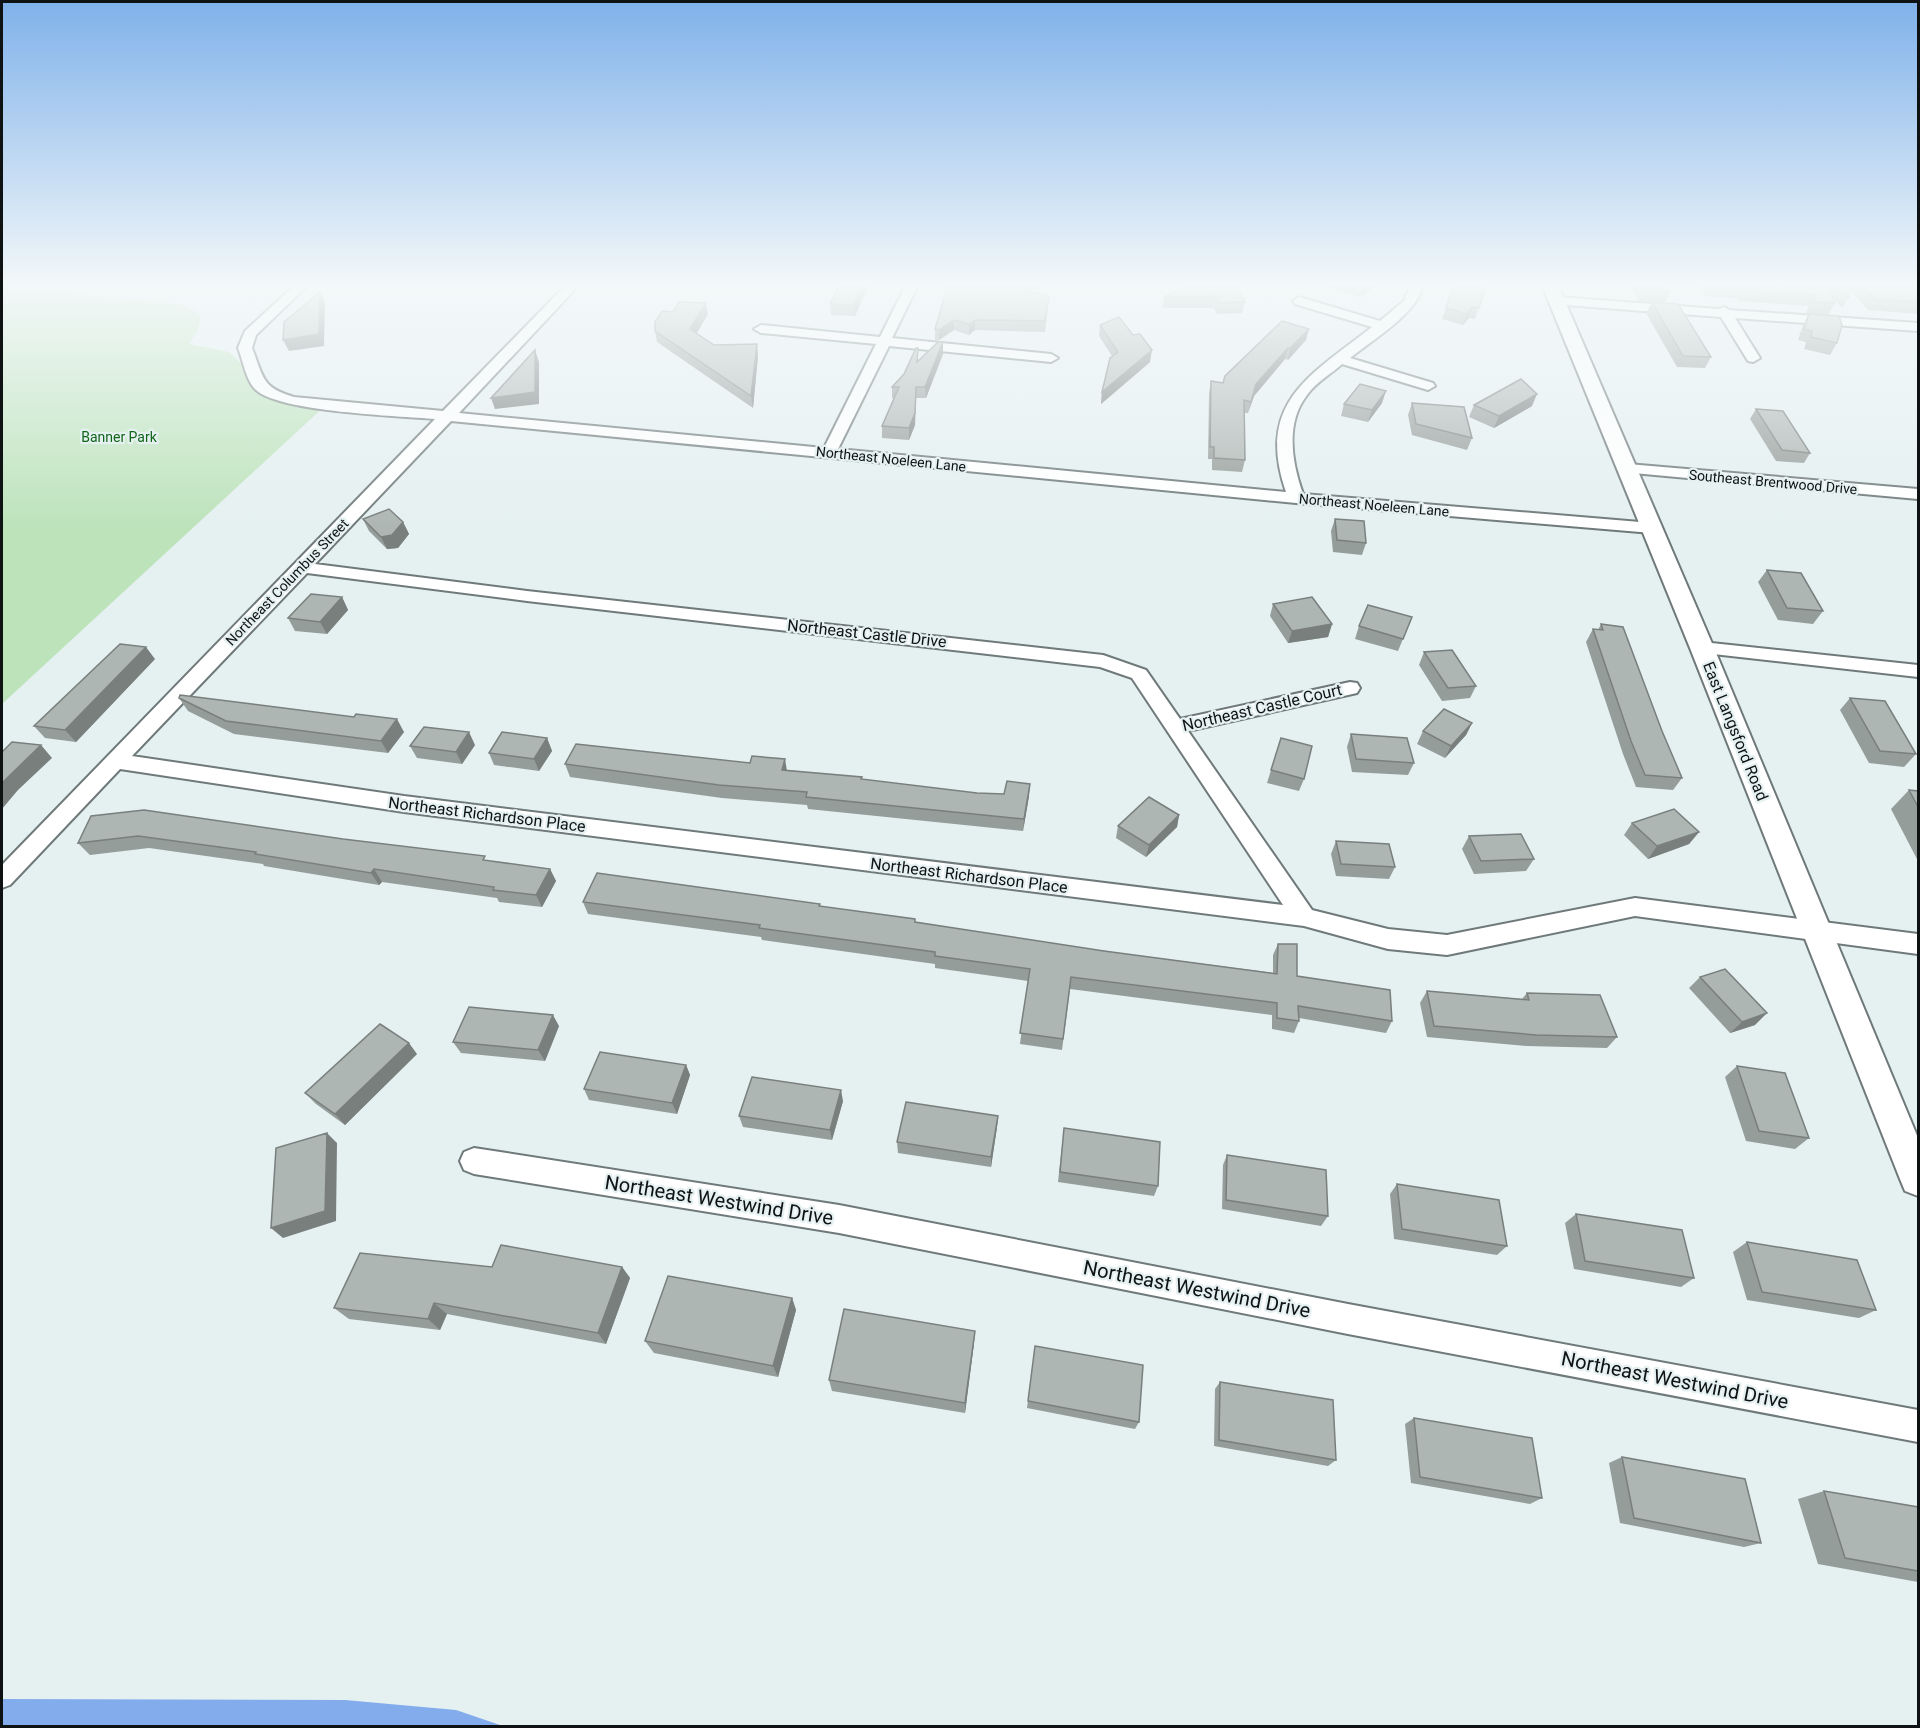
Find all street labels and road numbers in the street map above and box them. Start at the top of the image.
street label: Northeast Noeleen Lane [815,443,967,475]
street label: Southeast Brentwood Drive [1688,467,1858,497]
street label: Northeast Noeleen Lane [1298,490,1450,520]
street label: Northeast Columbus Street [222,515,352,648]
street label: Northeast Castle Drive [786,616,947,651]
street label: East Langsford Road [1699,659,1772,804]
street label: Northeast Castle Court [1180,680,1344,735]
street label: Northeast Richardson Place [387,793,587,836]
street label: Northeast Richardson Place [869,854,1069,897]
street label: Northeast Westwind Drive [603,1170,835,1230]
street label: Northeast Westwind Drive [1081,1255,1313,1323]
street label: Northeast Westwind Drive [1559,1346,1791,1414]

